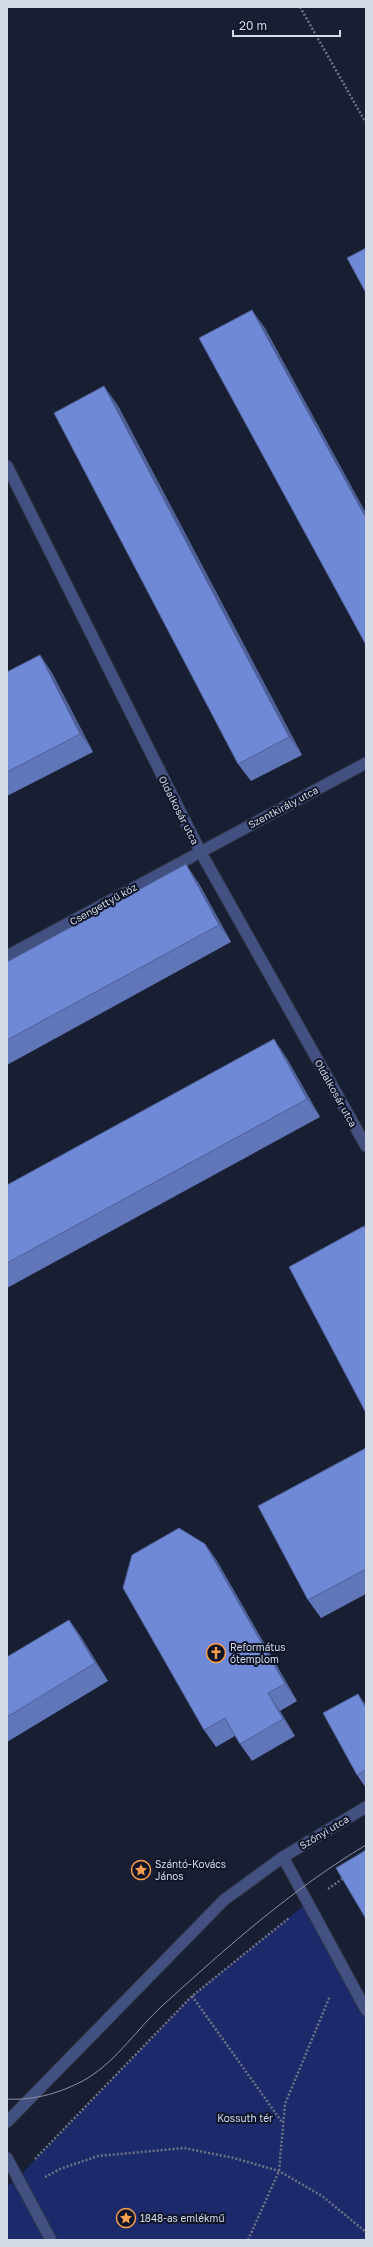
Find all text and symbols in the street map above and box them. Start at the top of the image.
scale bar [233,12,340,38]
text: 20 m [239,18,267,33]
street label: Oldalkosár utca [157,774,201,846]
street label: Szentkirály utca [246,784,320,830]
street label: Csengettyű köz [67,881,139,927]
street label: Oldalkosár utca [312,1057,360,1129]
place label: Református ótemplom [230,1641,286,1665]
church icon: Református ótemplom [205,1642,227,1664]
street label: Szőnyi utca [297,1813,351,1851]
place label: Szántó-Kovács János [155,1858,226,1882]
place icon: Szántó-Kovács János [130,1859,152,1881]
park label: Kossuth tér [217,2112,273,2124]
place icon: 1848-as emlékmű [115,2207,137,2229]
place label: 1848-as emlékmű [140,2212,225,2224]

